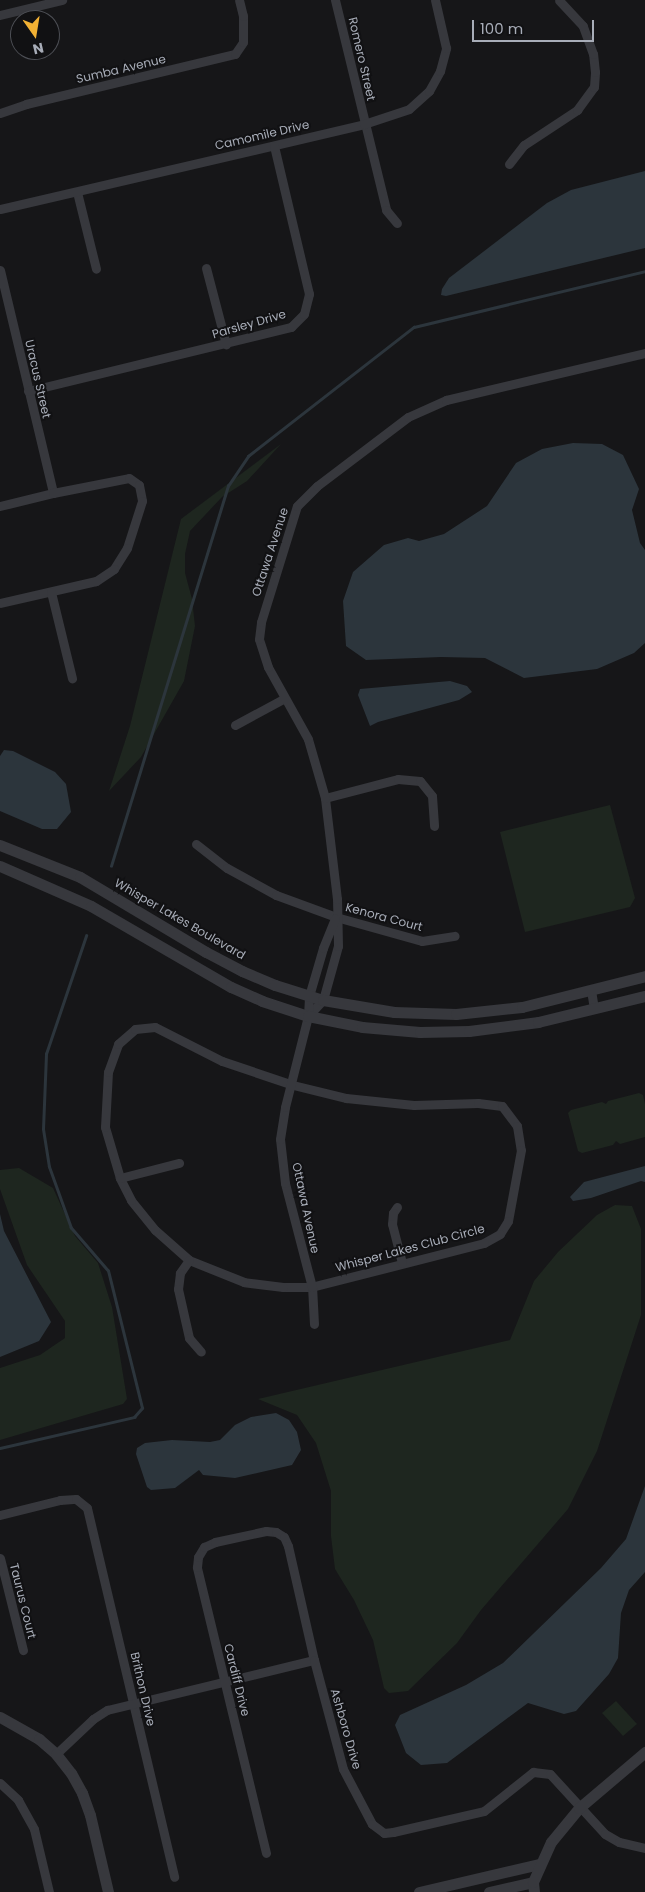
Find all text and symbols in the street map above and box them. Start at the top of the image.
north arrow [10,10,60,60]
scale bar [475,10,598,42]
street label: Romero Street [345,16,379,102]
text: 100 m [480,18,523,39]
text: N [31,38,46,60]
street label: Sumba Avenue [75,52,167,86]
street label: Camomile Drive [213,117,311,153]
street label: Parsley Drive [210,307,288,341]
street label: Uracus Street [22,338,54,420]
street label: Ottawa Avenue [249,506,291,598]
street label: Whisper Lakes Boulevard [112,876,248,962]
street label: Kenora Court [344,900,424,934]
street label: Ottawa Avenue [289,1161,323,1255]
street label: Whisper Lakes Club Circle [334,1221,486,1275]
street label: Taurus Court [7,1562,39,1640]
street label: Cardiff Drive [221,1642,253,1718]
street label: Brithon Drive [127,1651,159,1727]
street label: Ashboro Drive [328,1687,364,1771]

